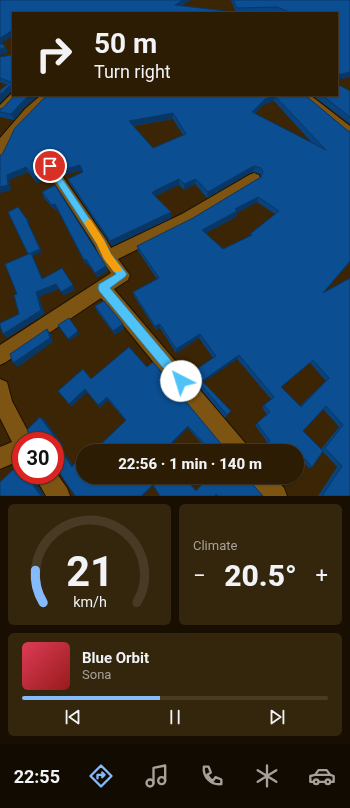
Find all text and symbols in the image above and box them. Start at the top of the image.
text: 50 m [94,27,157,60]
icon: right [28,28,80,80]
text: Turn right [94,61,171,82]
pin [33,149,67,183]
icon: arrive [39,155,61,177]
position arrow [160,360,202,402]
speed limit sign: 30 [12,432,64,484]
text: 22:56 · 1 min · 140 m [118,455,262,473]
text: Climate [193,538,237,553]
text: 21 [66,546,113,595]
text: 20.5° [224,558,297,593]
text: − [193,563,206,588]
text: + [316,563,328,588]
text: km/h [73,593,106,609]
text: Blue Orbit [82,649,149,667]
text: Sona [82,667,111,682]
icon: previous [62,706,84,728]
icon: pause [164,706,186,728]
icon: next [266,706,288,728]
icon: directions [87,762,115,790]
icon: music [143,762,171,790]
icon: phone [198,762,226,790]
icon: climate [253,762,281,790]
icon: car [308,762,336,790]
text: 22:55 [14,766,60,787]

